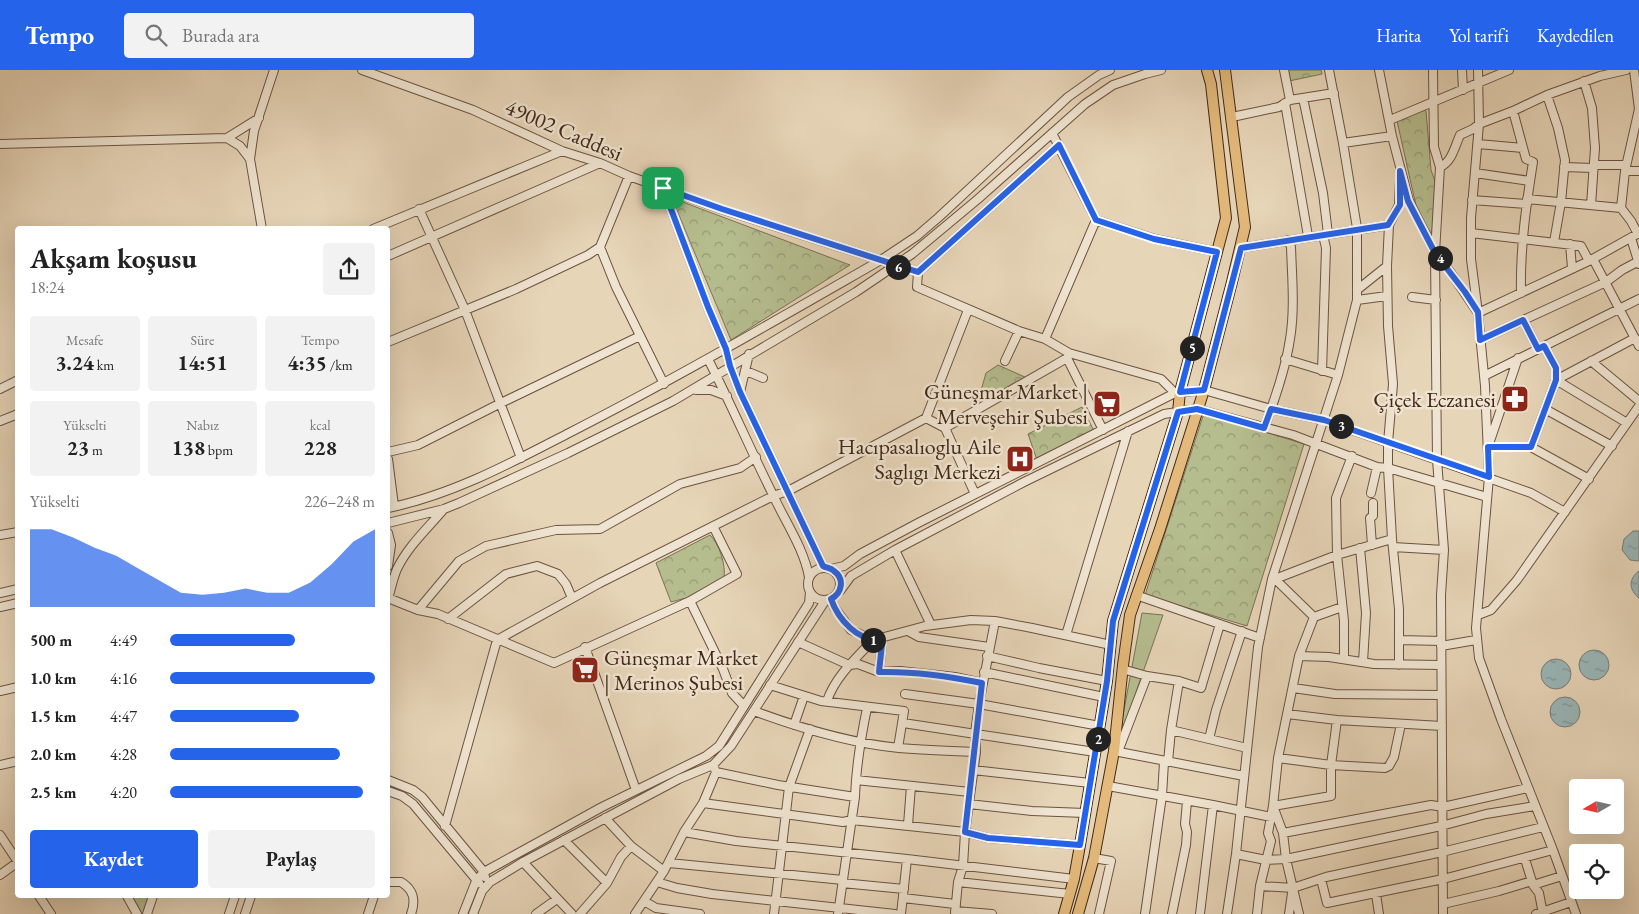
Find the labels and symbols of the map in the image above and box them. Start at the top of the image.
street label: 49002 Caddesi [501,92,627,168]
pin [642,167,684,209]
pin: 4 [1428,246,1452,270]
pin: 6 [886,254,910,280]
pin: 5 [1180,336,1204,360]
place label: Güneşmar Market | Merveşehir Şubesi [924,377,1088,431]
pharmacy icon: Çiçek Eczanesi [1500,384,1530,414]
place label: Çiçek Eczanesi [1373,385,1496,414]
supermarket icon: Güneşmar Market | Merveşehir Şubesi [1092,389,1122,419]
pin: 3 [1328,414,1354,438]
place label: Hacıpasalıoglu Aile Saglıgı Merkezi [838,432,1001,486]
hospital icon: Hacıpasalıoglu Aile Saglıgı Merkezi [1005,444,1035,474]
pin: 1 [860,628,886,652]
place label: Güneşmar Market | Merinos Şubesi [604,643,758,697]
supermarket icon: Güneşmar Market | Merinos Şubesi [570,655,600,685]
pin: 2 [1086,726,1110,752]
north arrow [1569,779,1624,834]

